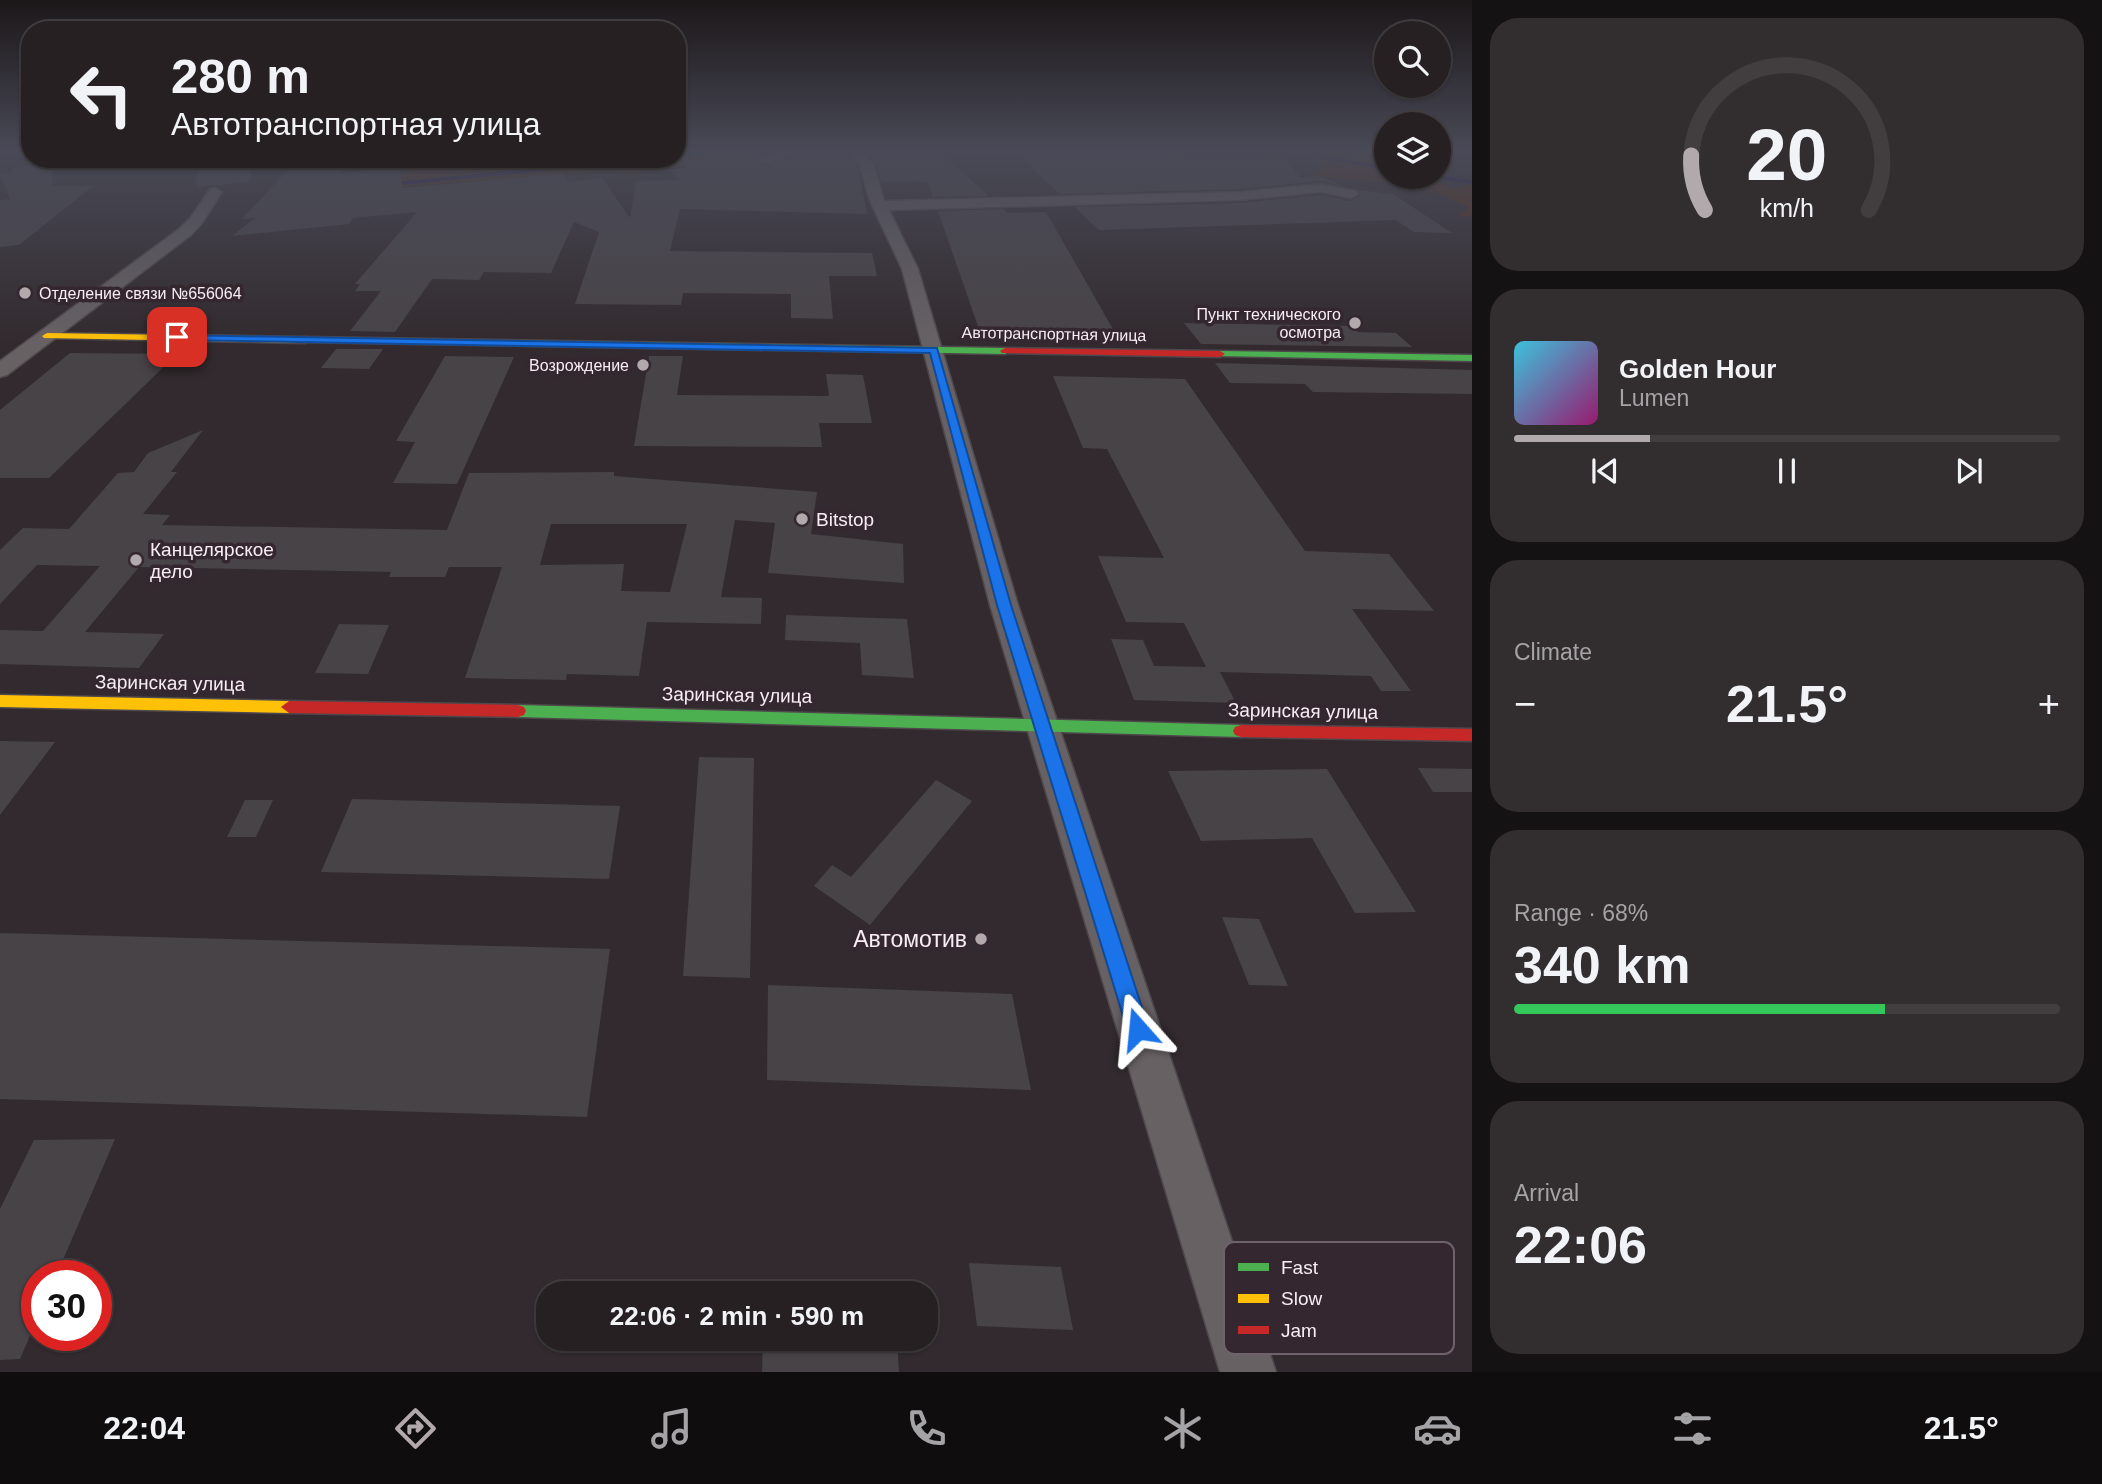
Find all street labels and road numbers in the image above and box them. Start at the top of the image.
street label: Автотранспортная улица [961,324,1147,344]
street label: Заринская улица [95,671,246,695]
street label: Заринская улица [662,683,813,707]
street label: Заринская улица [1228,699,1379,723]

